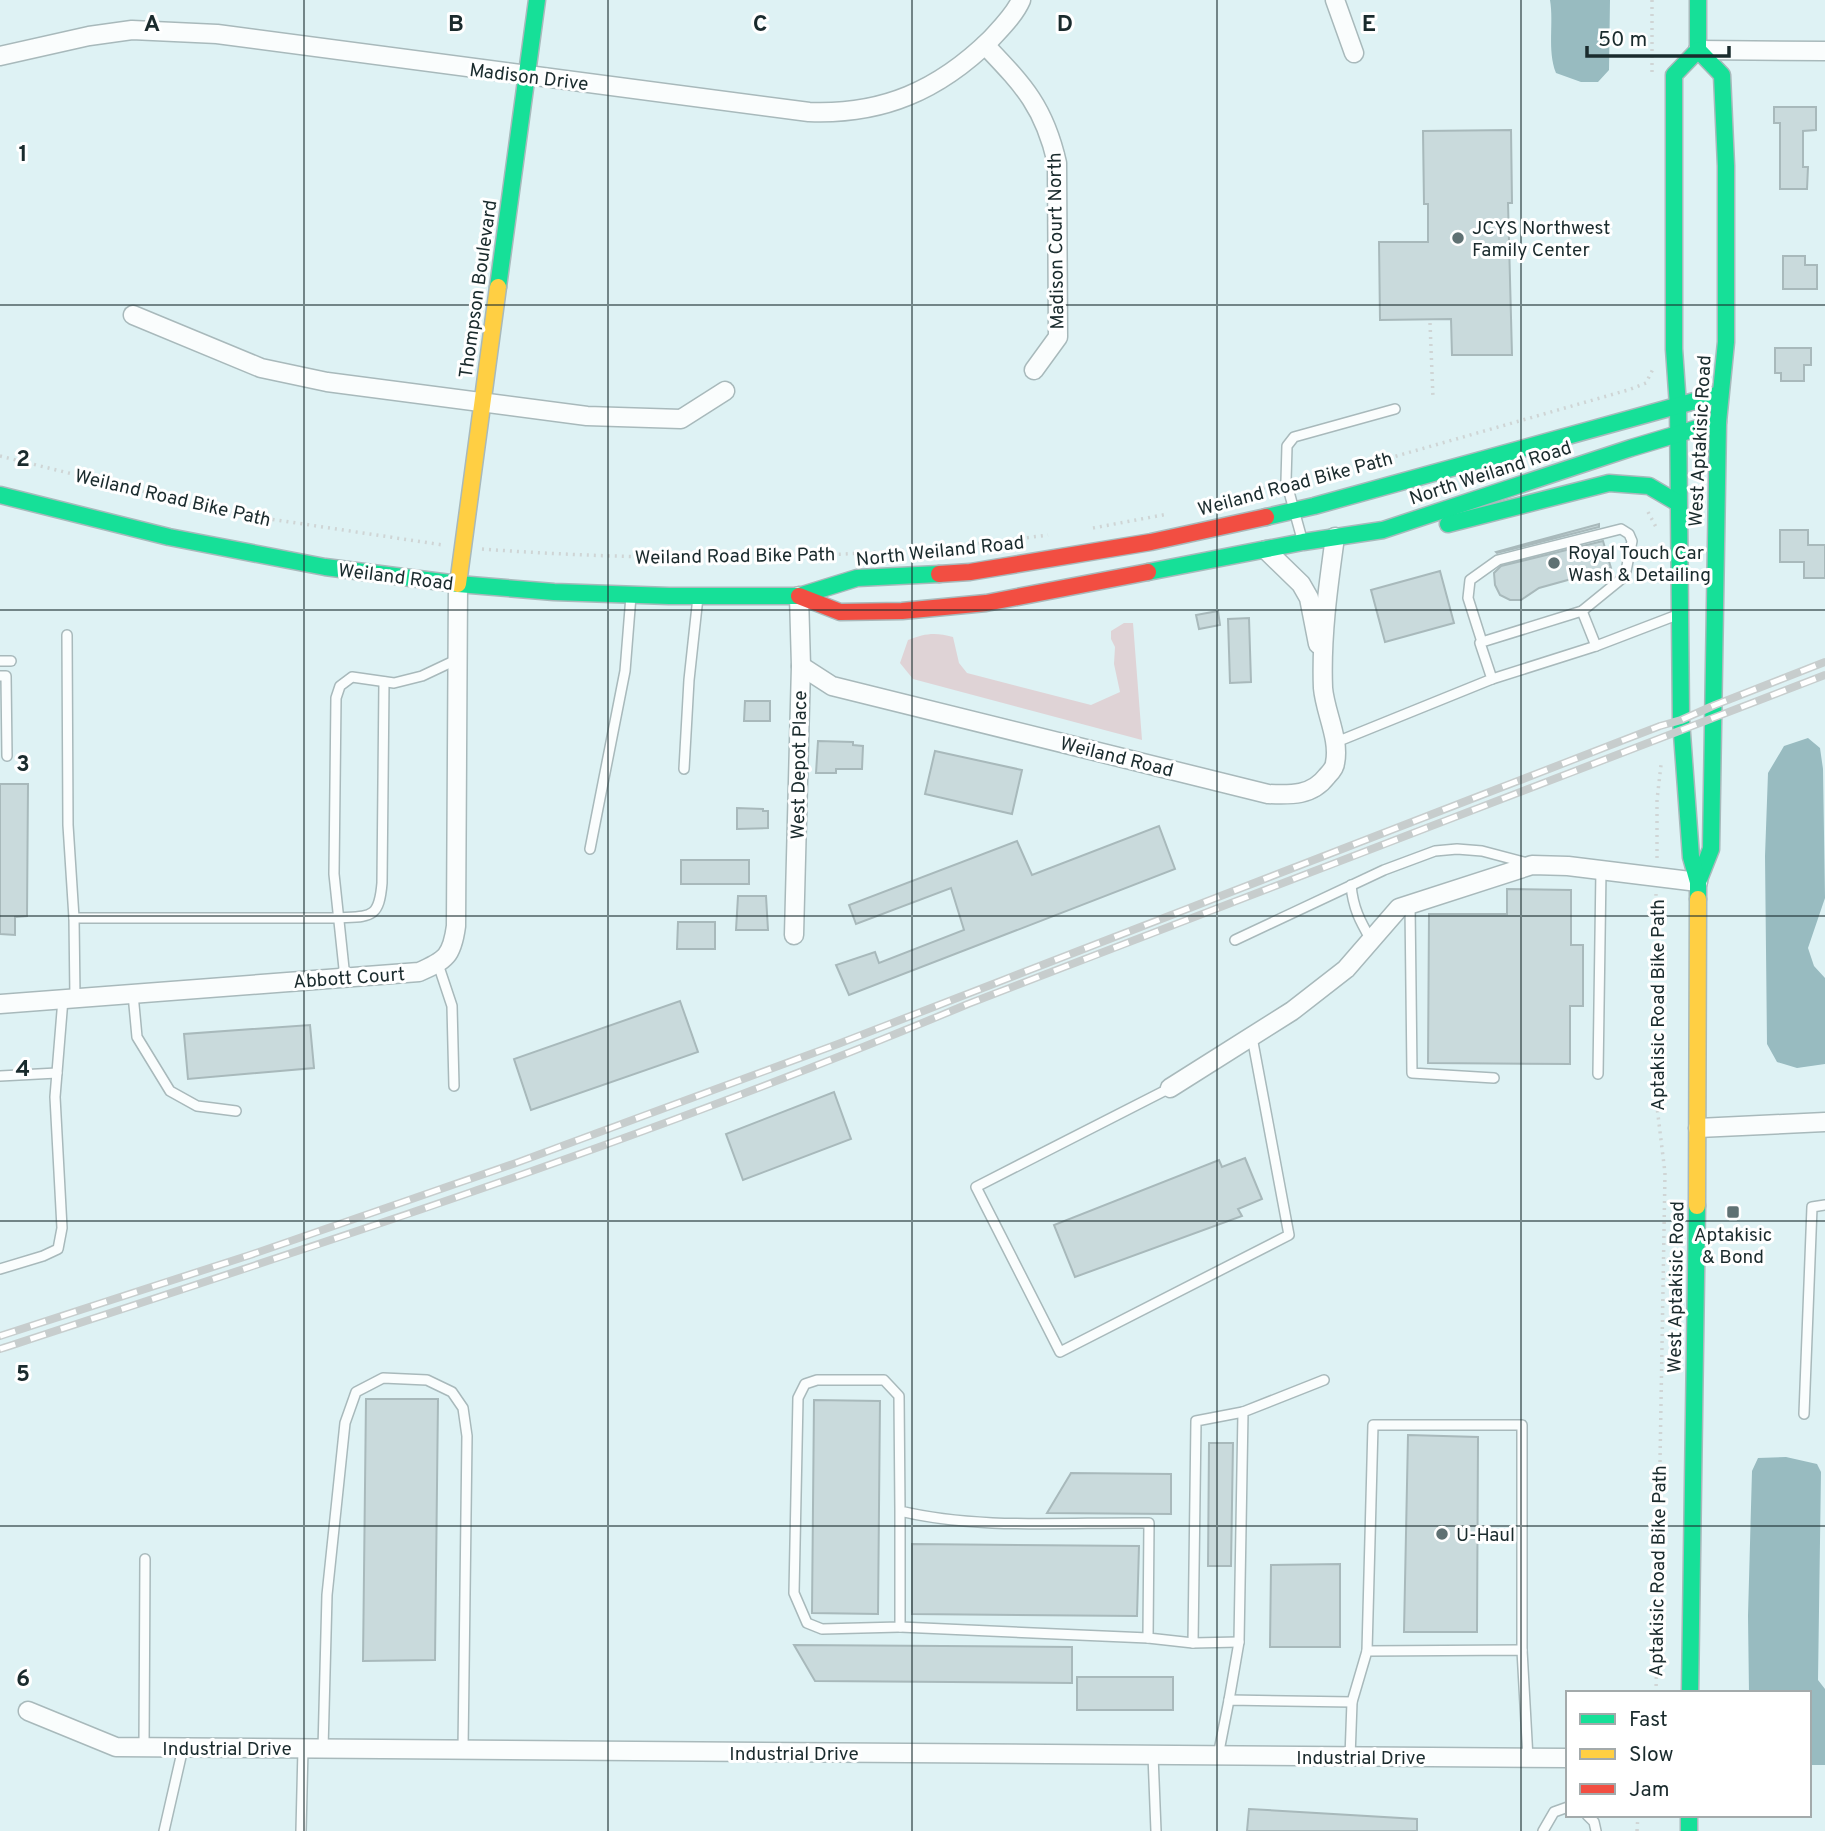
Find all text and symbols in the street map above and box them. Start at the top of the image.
text: A [144,11,160,40]
text: B [448,11,464,40]
text: C [753,11,767,40]
text: D [1057,11,1073,40]
text: E [1362,11,1376,40]
scale bar [1587,14,1729,58]
text: 50 m [1598,27,1647,54]
street label: Madison Drive [468,59,590,97]
text: 1 [18,141,28,170]
street label: Madison Court North [1043,152,1071,330]
street label: Thompson Boulevard [455,199,503,380]
place label: JCYS Northwest Family Center [1472,217,1610,263]
marker: JCYS Northwest Family Center [1450,230,1466,246]
street label: West Aptakisic Road [1685,354,1717,528]
street label: North Weiland Road [1406,436,1575,511]
text: 2 [16,446,30,475]
street label: Weiland Road Bike Path [1195,447,1396,522]
street label: Weiland Road Bike Path [72,465,273,533]
street label: North Weiland Road [855,531,1026,573]
place label: Royal Touch Car Wash & Detailing [1568,542,1711,588]
street label: Weiland Road Bike Path [634,543,836,571]
marker: Royal Touch Car Wash & Detailing [1546,555,1562,571]
street label: Weiland Road [337,559,455,597]
street label: West Depot Place [787,690,813,840]
street label: Weiland Road [1057,732,1176,784]
text: 3 [16,751,30,780]
street label: Aptakisic Road Bike Path [1647,899,1671,1111]
street label: Abbott Court [292,963,406,995]
text: 4 [16,1056,30,1085]
street label: West Aptakisic Road [1663,1201,1691,1373]
marker: Aptakisic & Bond [1725,1204,1741,1220]
place label: Aptakisic & Bond [1694,1224,1772,1270]
text: 5 [16,1361,30,1390]
street label: Aptakisic Road Bike Path [1645,1465,1673,1677]
place label: U-Haul [1456,1524,1515,1548]
marker: U-Haul [1434,1526,1450,1542]
text: 6 [16,1666,30,1695]
legend [1566,1691,1811,1817]
text: Fast [1629,1707,1668,1734]
street label: Industrial Drive [162,1738,292,1762]
text: Slow [1629,1742,1674,1769]
street label: Industrial Drive [729,1743,859,1767]
street label: Industrial Drive [1296,1747,1426,1771]
text: Jam [1629,1777,1670,1804]

